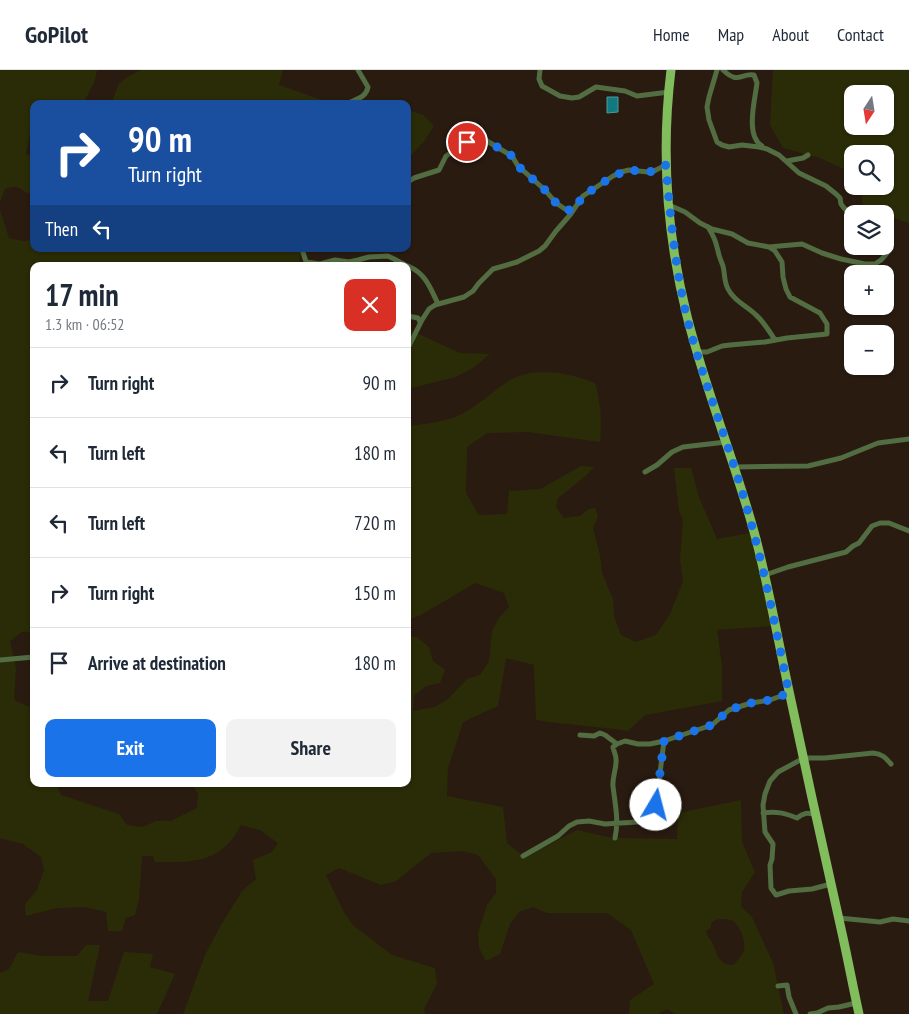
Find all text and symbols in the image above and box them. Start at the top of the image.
text: GoPilot [25,19,88,50]
text: Home [653,23,690,46]
text: Map [718,23,744,46]
text: About [772,23,809,46]
text: Contact [837,23,884,46]
north arrow [844,85,894,135]
map controls [844,85,894,375]
text: 90 m [128,116,192,162]
icon: right [45,120,110,185]
pin [446,121,488,163]
icon: arrive [453,128,481,156]
button: search [844,145,894,195]
text: Turn right [128,160,202,188]
button: layers [844,205,894,255]
icon: left [88,215,116,243]
text: Then [45,217,78,241]
button: + [844,265,894,315]
text: 17 min [45,275,119,314]
button: close [344,279,396,331]
text: 1.3 km · 06:52 [45,314,125,334]
button: − [844,325,894,375]
icon: right [45,369,73,397]
text: Turn right [88,371,154,395]
text: 90 m [363,371,396,395]
icon: left [45,439,73,467]
text: Turn left [88,441,145,465]
text: 180 m [354,441,396,465]
icon: left [45,509,73,537]
text: Turn left [88,511,145,535]
text: 720 m [354,511,396,535]
icon: right [45,579,73,607]
text: Turn right [88,581,154,605]
text: 150 m [354,581,396,605]
icon: arrive [45,649,73,677]
text: Arrive at destination [88,651,226,675]
text: 180 m [354,651,396,675]
button: Exit [45,719,216,777]
button: Share [226,719,396,777]
position arrow [629,778,681,830]

